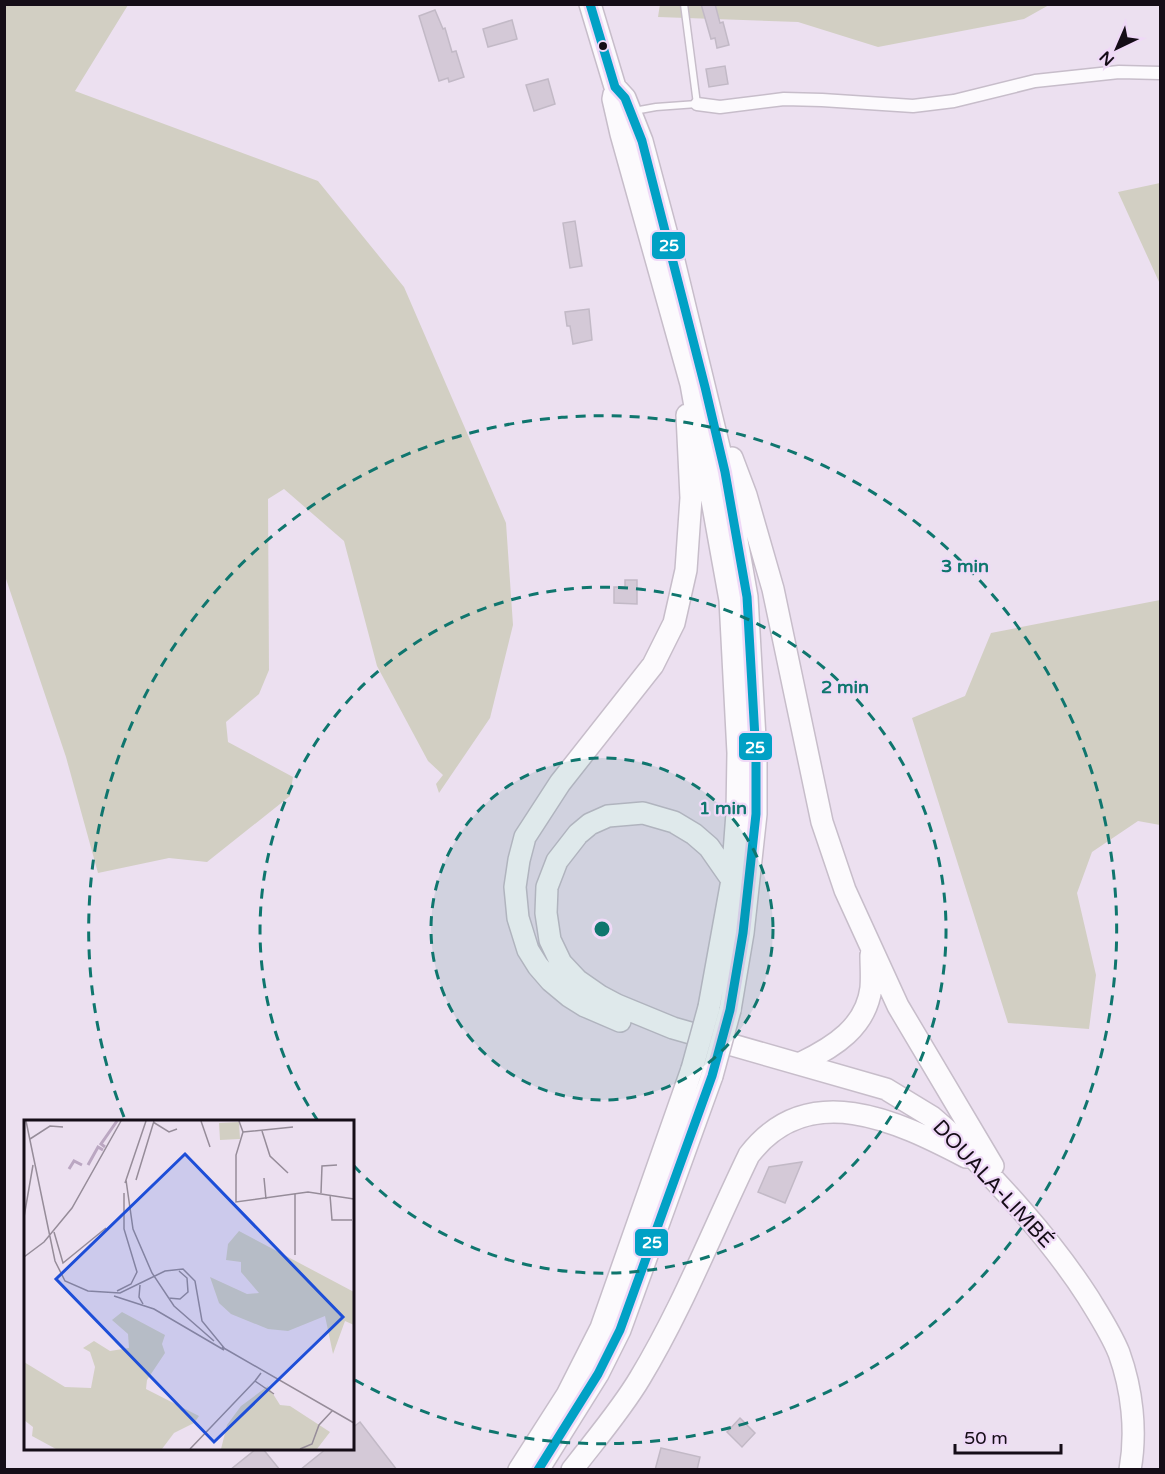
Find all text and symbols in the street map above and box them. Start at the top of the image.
north arrow [1087,18,1147,78]
unlabelled marker [597,40,609,52]
text: N [1096,46,1119,70]
line badge: 25 [651,231,686,260]
text: 25 [659,236,679,256]
text: 3 min [941,555,989,577]
text: 2 min [821,676,869,698]
line badge: 25 [738,732,773,761]
text: 25 [745,738,765,758]
text: 1 min [699,797,747,819]
centre of rings [592,919,612,939]
street label: DOUALA-LIMBÉ [927,1115,1059,1253]
inset map [24,1120,354,1450]
line badge: 25 [634,1228,669,1257]
text: 25 [642,1233,662,1253]
scale bar [955,1417,1062,1455]
text: 50 m [964,1427,1008,1449]

